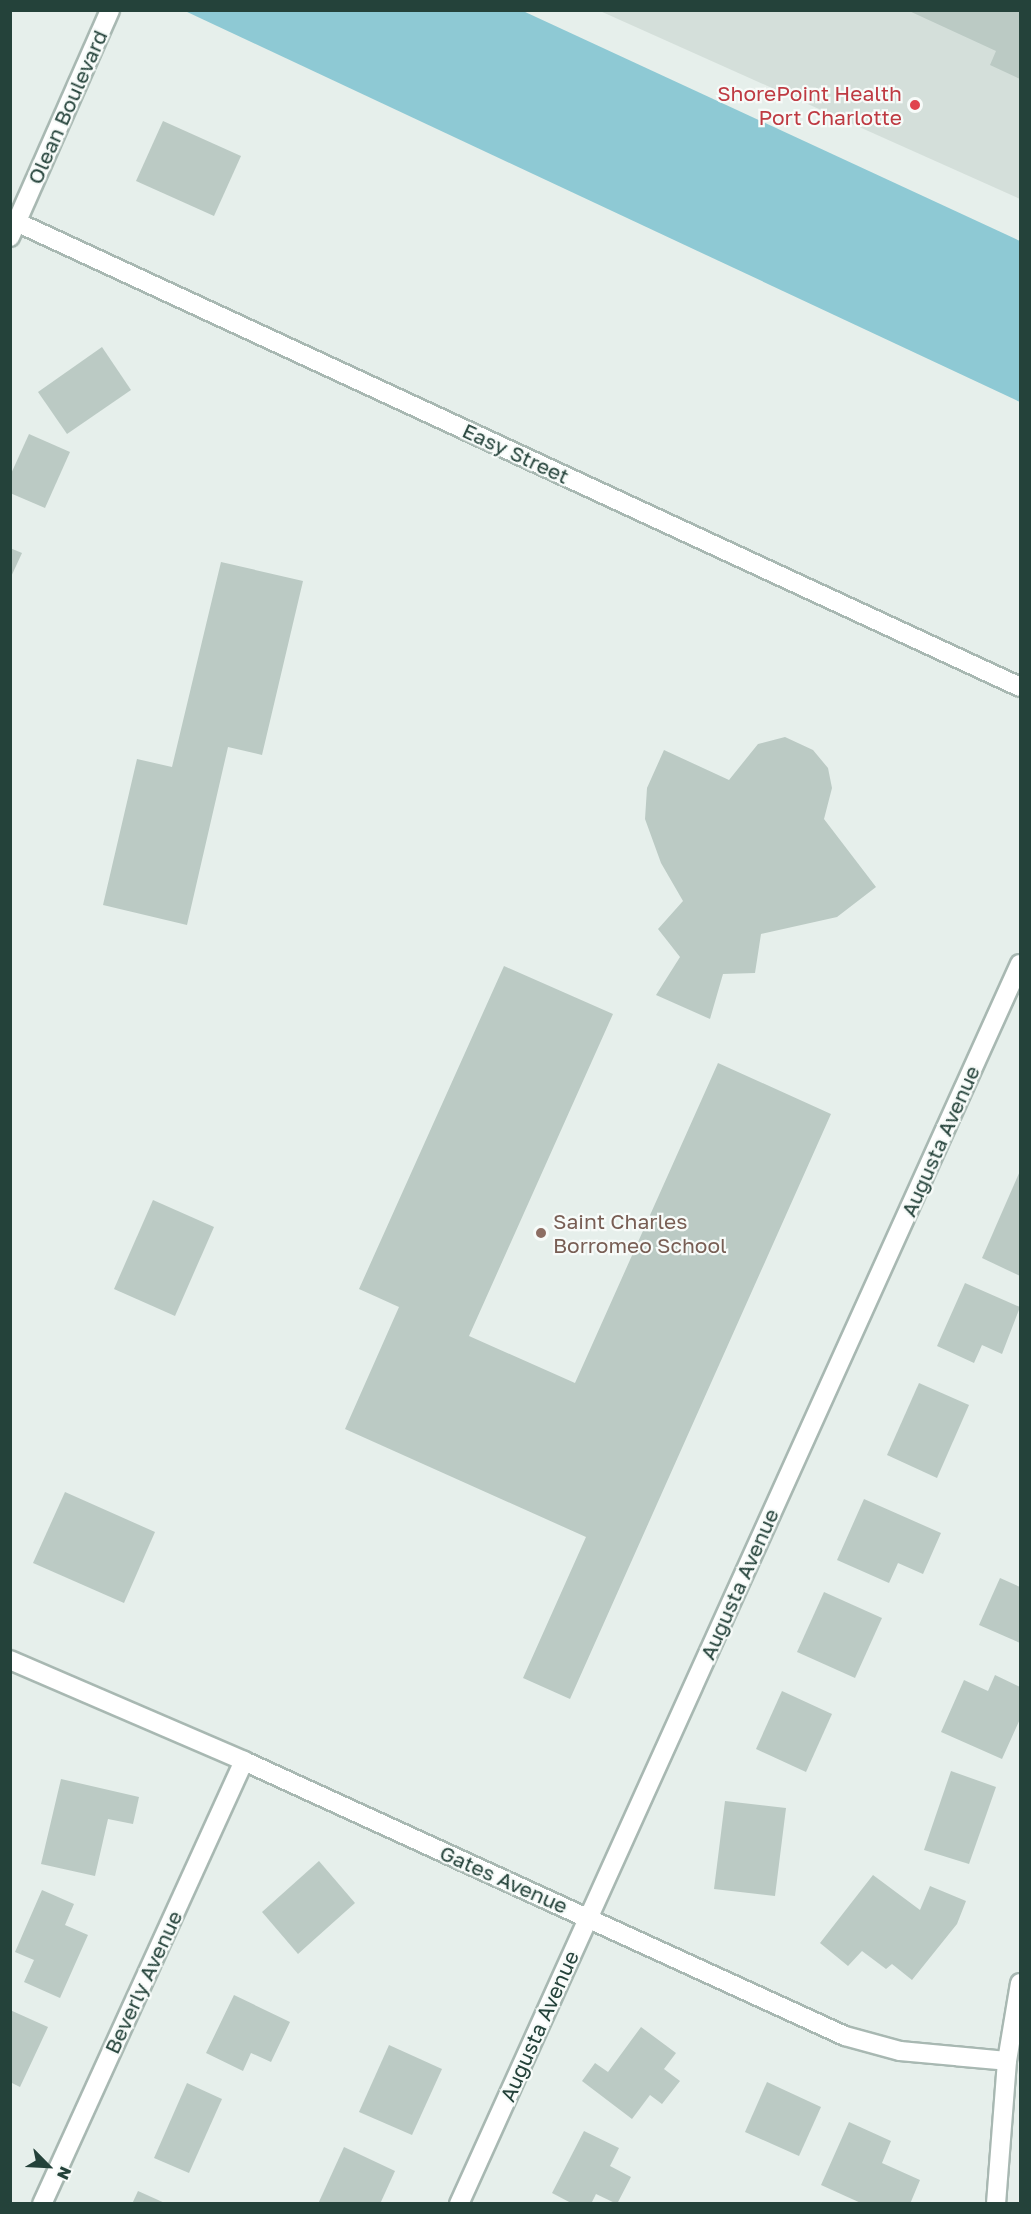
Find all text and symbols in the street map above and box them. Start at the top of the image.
street label: Olean Boulevard [22,26,112,188]
place label: ShorePoint Health Port Charlotte [717,80,902,130]
marker: ShorePoint Health Port Charlotte [906,96,924,114]
street label: Easy Street [459,417,573,489]
street label: Augusta Avenue [895,1062,985,1220]
place label: Saint Charles Borromeo School [553,1208,727,1258]
marker: Saint Charles Borromeo School [534,1226,548,1240]
street label: Augusta Avenue [694,1505,784,1663]
street label: Gates Avenue [436,1840,572,1918]
street label: Beverly Avenue [99,1906,187,2058]
street label: Augusta Avenue [494,1947,584,2105]
north arrow [18,2136,78,2196]
text: N [53,2164,76,2183]

